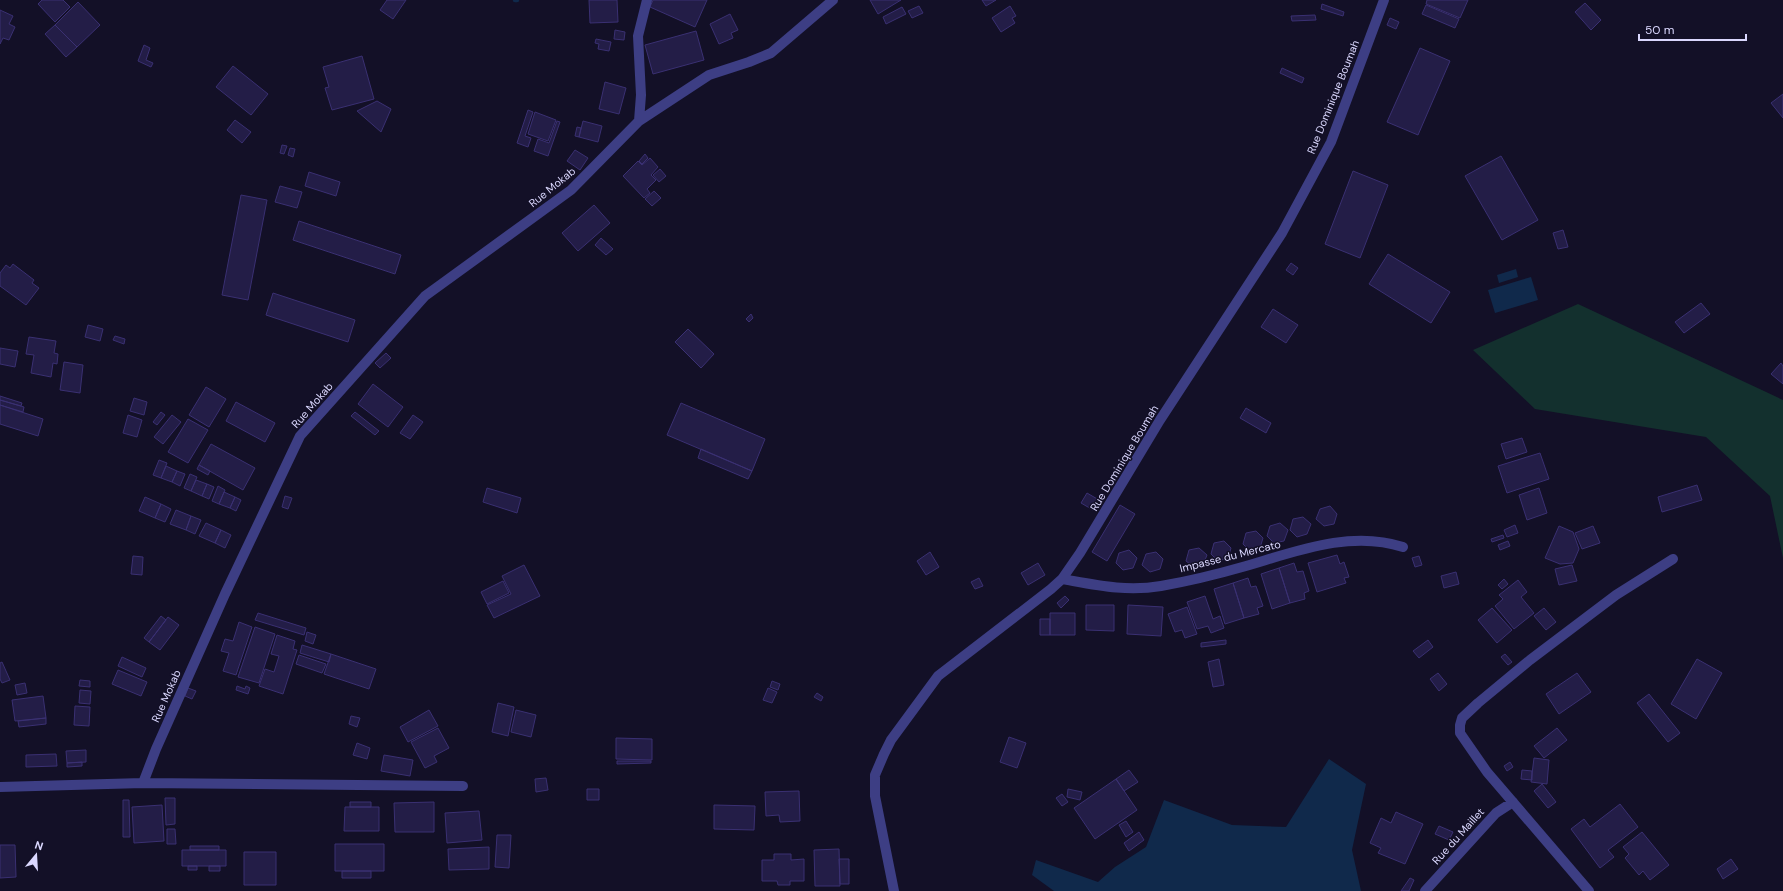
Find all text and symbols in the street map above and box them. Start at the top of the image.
scale bar [1639,16,1746,42]
text: 50 m [1645,22,1674,38]
street label: Rue Dominique Boumah [1304,38,1362,156]
street label: Rue Mokab [526,164,578,210]
street label: Rue Mokab [288,379,336,431]
street label: Rue Dominique Boumah [1087,402,1161,514]
street label: Impasse du Mercato [1178,537,1282,575]
street label: Rue Mokab [148,667,184,724]
street label: Rue du Maillet [1429,805,1487,867]
north arrow [16,835,56,875]
text: N [33,838,45,853]

